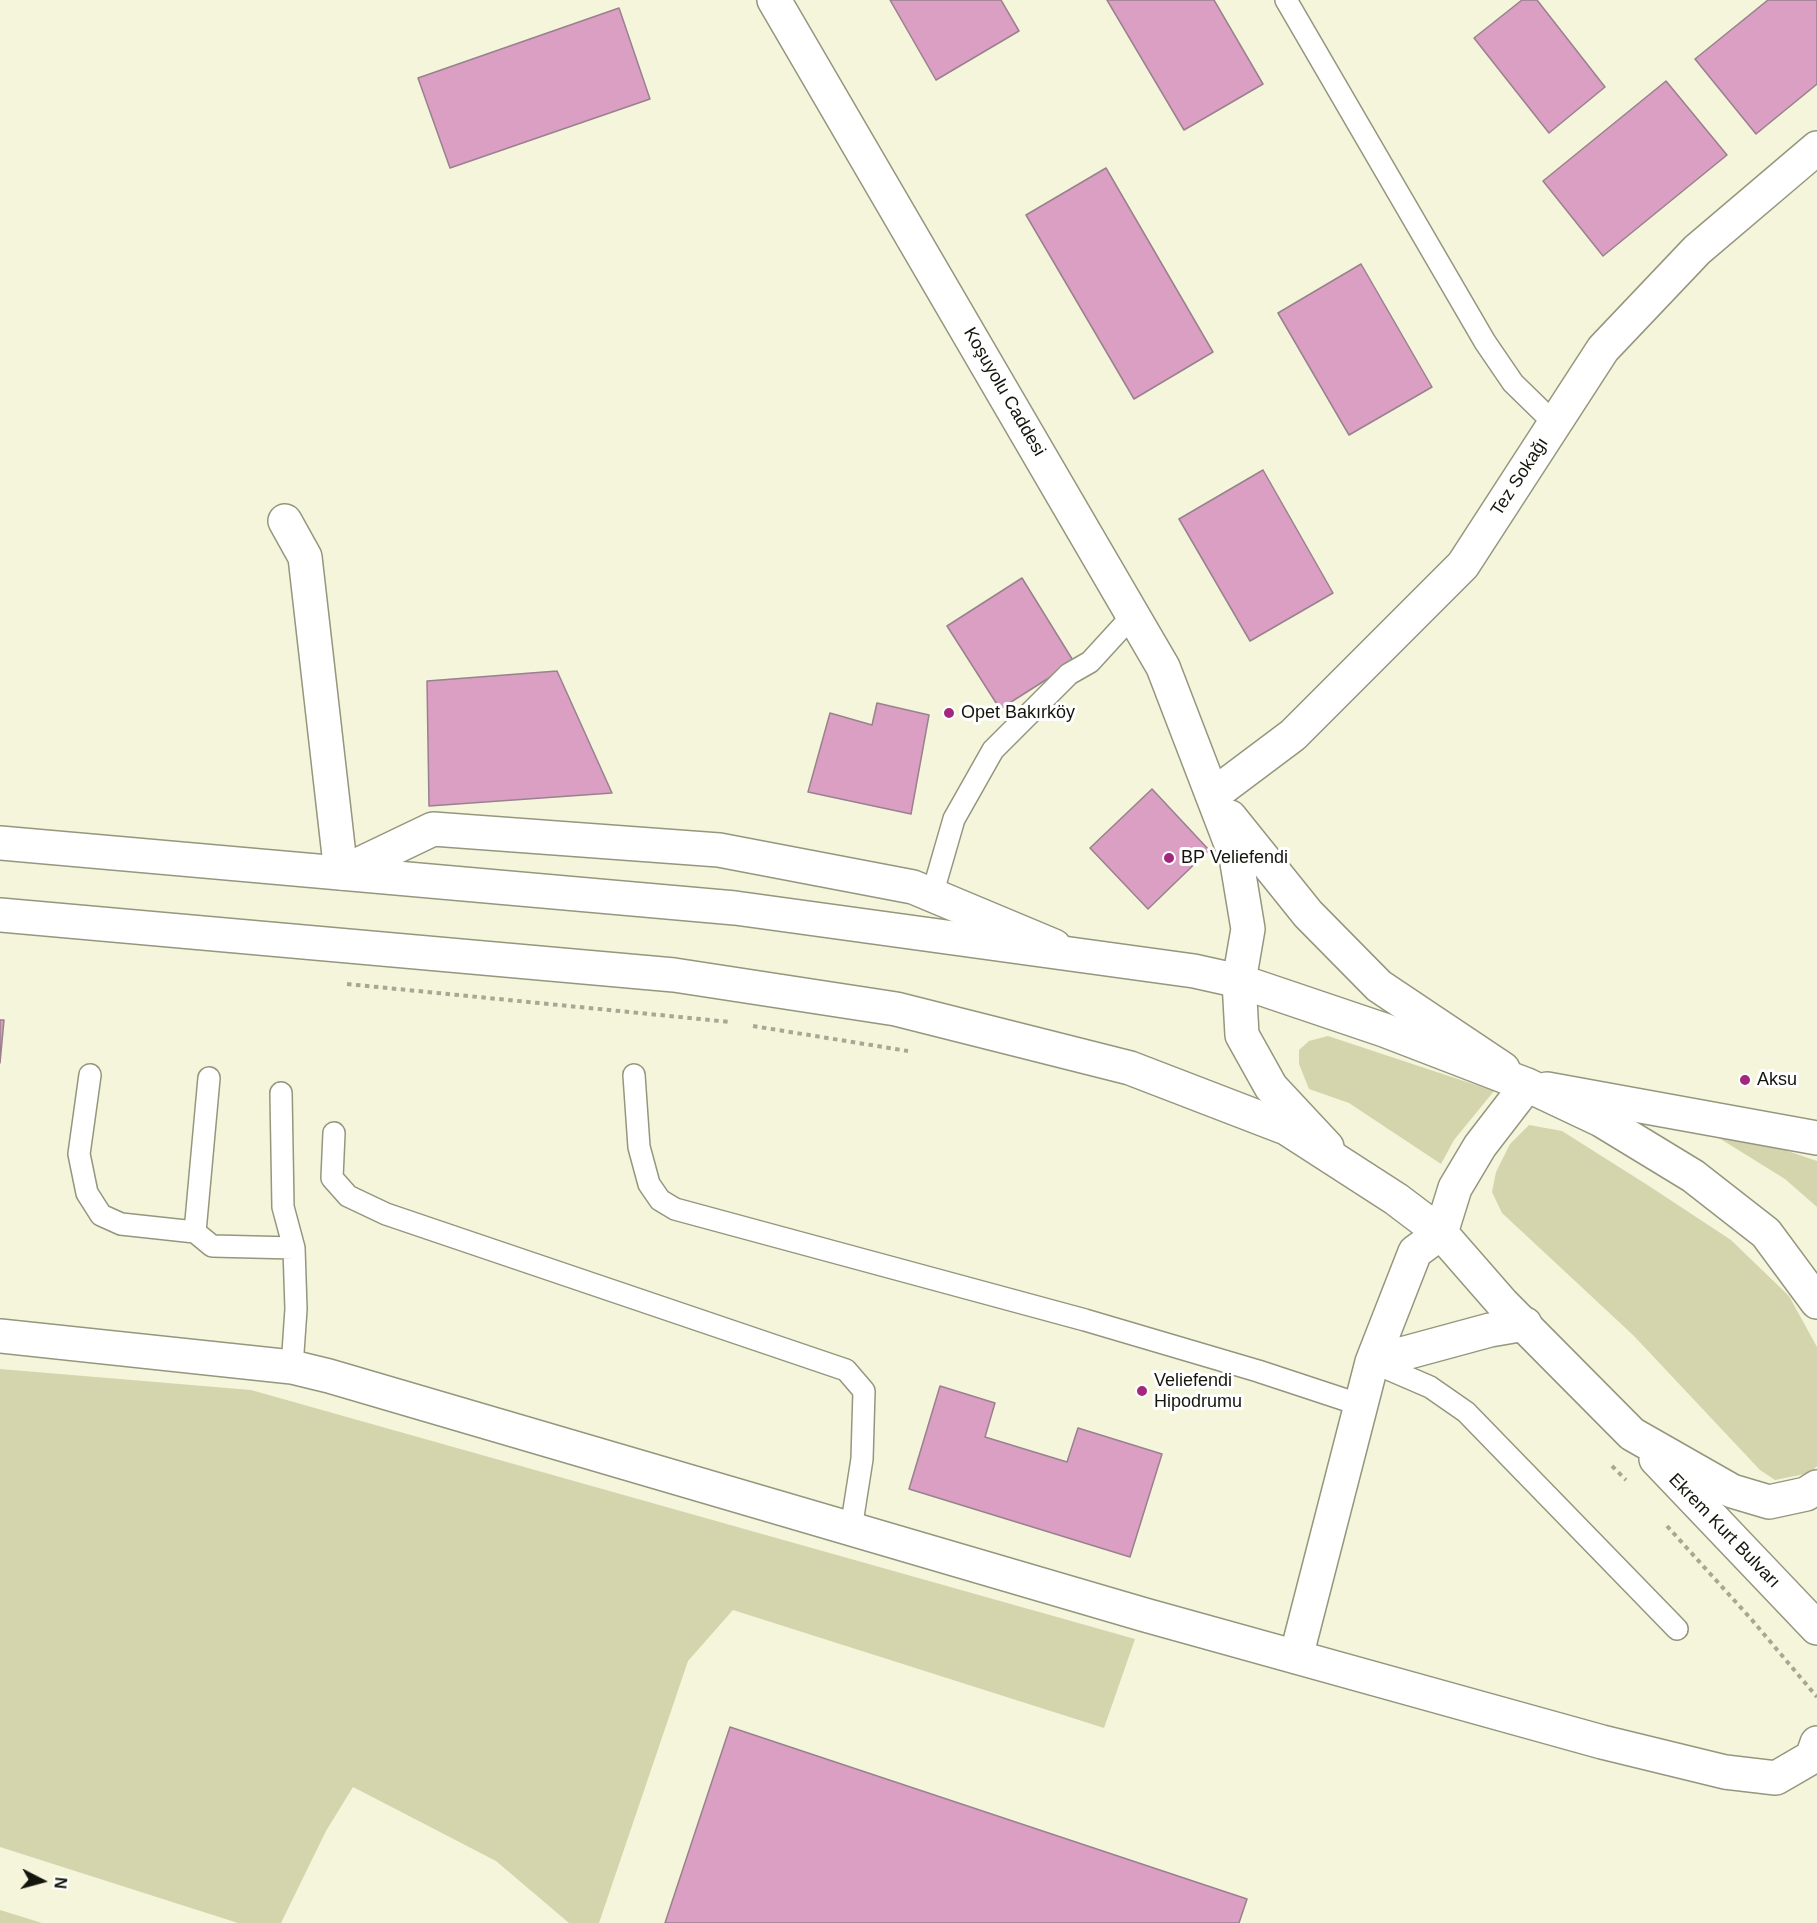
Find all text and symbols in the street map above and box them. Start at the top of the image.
street label: Koşuyolu Caddesi [958,324,1050,460]
street label: Tez Sokağı [1487,434,1553,520]
place label: Opet Bakırköy [961,702,1075,724]
marker: Opet Bakırköy [942,706,956,720]
place label: BP Veliefendi [1181,847,1288,869]
marker: BP Veliefendi [1162,851,1176,865]
place label: Aksu [1757,1069,1797,1091]
marker: Aksu [1738,1073,1752,1087]
place label: Veliefendi Hipodrumu [1154,1370,1242,1412]
marker: Veliefendi Hipodrumu [1135,1384,1149,1398]
street label: Ekrem Kurt Bulvarı [1664,1469,1784,1593]
north arrow [12,1851,72,1911]
text: N [51,1876,69,1890]

